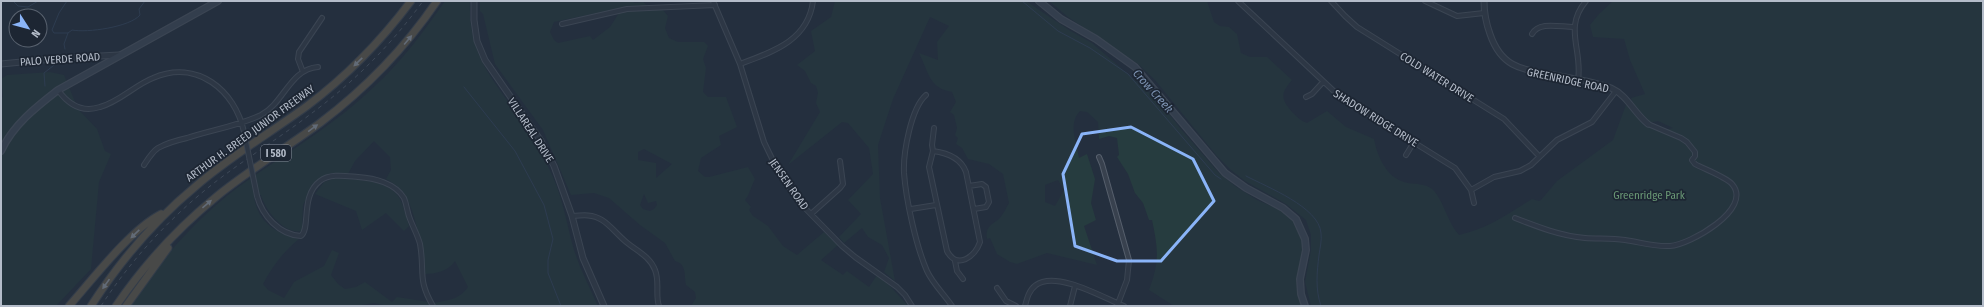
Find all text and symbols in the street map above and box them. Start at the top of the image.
north arrow [8,8,48,48]
text: N [28,27,43,40]
one-way arrow [403,35,412,45]
street label: PALO VERDE ROAD [19,50,101,69]
street label: COLD WATER DRIVE [1397,50,1476,105]
one-way arrow [353,57,363,67]
street label: GREENRIDGE ROAD [1526,65,1610,96]
water label: Crow Creek [1130,66,1176,116]
street label: ARTHUR H. BREED JUNIOR FREEWAY [183,82,318,184]
street label: SHADOW RIDGE DRIVE [1331,87,1420,150]
street label: VILLAREAL DRIVE [505,96,556,165]
one-way arrow [307,124,318,132]
road number: I 580 [261,145,291,161]
street label: JENSEN ROAD [766,156,811,212]
park label: Greenridge Park [1613,189,1686,202]
one-way arrow [202,200,213,209]
one-way arrow [130,229,140,239]
one-way arrow [101,278,110,289]

